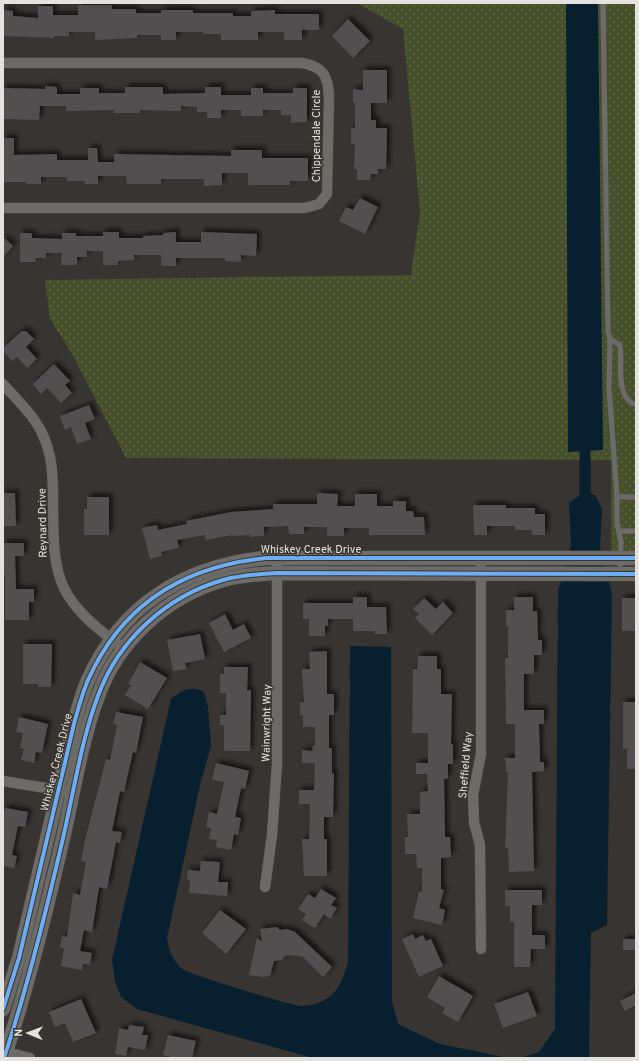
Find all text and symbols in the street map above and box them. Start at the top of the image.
street label: Chippendale Circle [310,90,324,182]
street label: Reynard Drive [35,488,51,558]
street label: Whiskey Creek Drive [261,543,361,557]
street label: Wainwright Way [259,684,275,762]
street label: Whiskey Creek Drive [38,712,76,813]
street label: Sheffield Way [456,731,476,799]
north arrow [8,1013,48,1053]
text: N [12,1029,26,1037]

